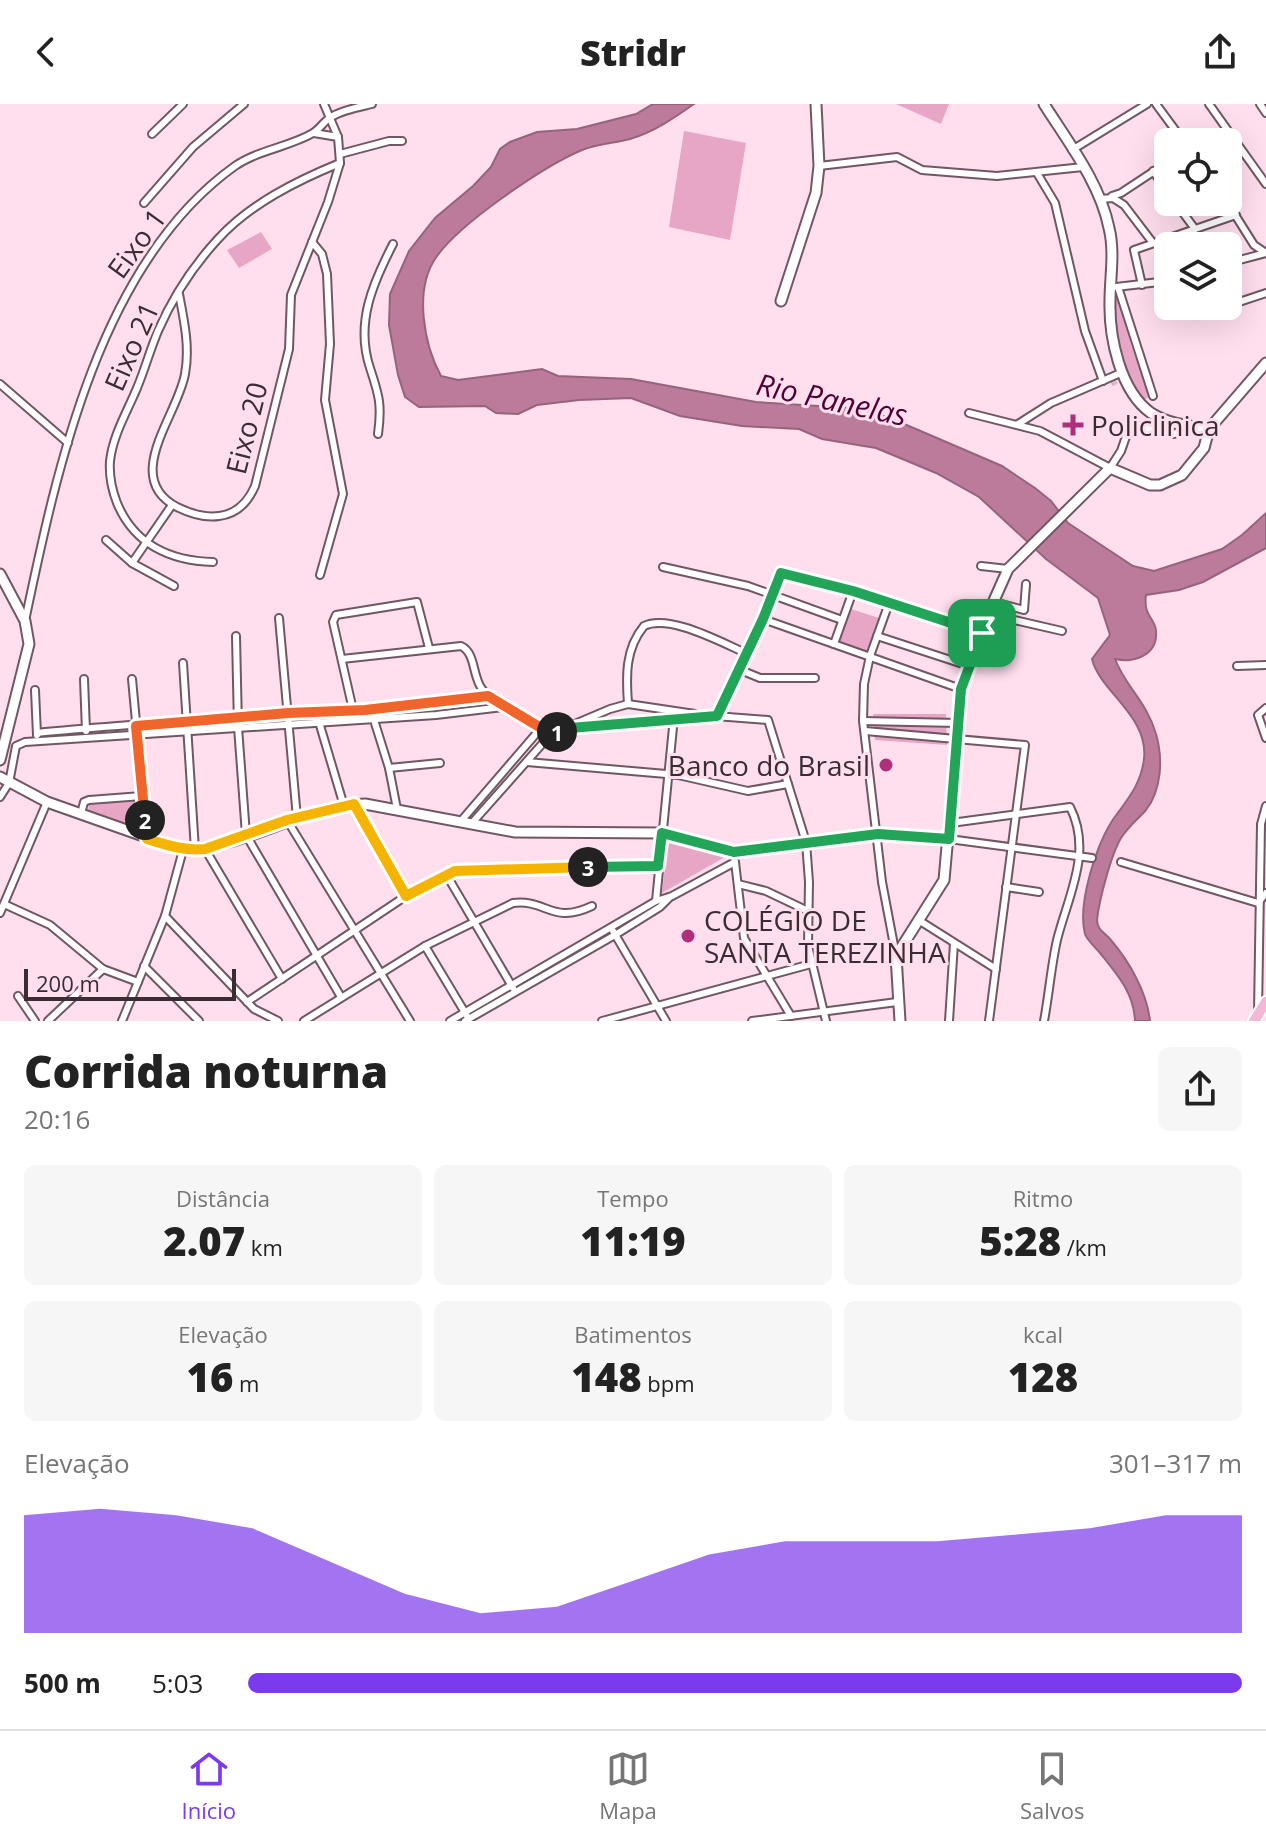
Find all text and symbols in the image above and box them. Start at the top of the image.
text: Stridr [580,28,686,77]
icon: back [24,30,68,74]
icon: share [1198,30,1242,74]
map controls [1154,128,1242,320]
button: locate [1154,128,1242,216]
street label: Eixo 1 [98,201,174,285]
button: layers [1154,232,1242,320]
street label: Eixo 21 [95,296,167,396]
water label: Rio Panelas [753,363,911,435]
street label: Eixo 20 [216,378,276,478]
place label: Policlinica [1091,406,1220,444]
marker: Policlinica [1062,414,1084,436]
pin [948,599,1016,667]
icon: arrive [960,611,1004,655]
pin: 1 [537,712,577,752]
text: 1 [551,717,563,747]
place label: Banco do Brasil [668,746,870,784]
marker: Banco do Brasil [877,756,895,774]
pin: 2 [125,800,165,840]
text: 2 [139,805,151,835]
pin: 3 [568,847,608,887]
text: 3 [582,852,594,882]
place label: COLÉGIO DE SANTA TEREZINHA [704,901,946,971]
marker: COLÉGIO DE SANTA TEREZINHA [679,927,697,945]
scale bar [24,965,236,1001]
text: 200 m [36,968,100,998]
text: Corrida noturna [24,1041,388,1101]
button: share [1158,1047,1242,1131]
text: 20:16 [24,1101,90,1137]
text: Distância [176,1183,270,1213]
text: Tempo [597,1183,669,1213]
text: Ritmo [1013,1183,1073,1213]
text: 2.07 [163,1213,245,1268]
text: 11:19 [580,1213,686,1268]
text: 5:28 [979,1213,1061,1268]
text: km [245,1232,283,1262]
text: /km [1061,1232,1107,1262]
text: Elevação [178,1319,268,1349]
text: Batimentos [574,1319,692,1349]
text: kcal [1023,1319,1063,1349]
text: 16 [187,1349,233,1404]
text: 148 [571,1349,642,1404]
text: 128 [1008,1349,1078,1404]
text: m [233,1368,259,1398]
text: bpm [642,1368,695,1398]
text: Elevação [24,1445,130,1481]
text: 301–317 m [1109,1445,1242,1481]
text: 500 m [24,1665,101,1701]
text: 5:03 [152,1665,203,1701]
tab: Início [182,1747,236,1825]
tab: Mapa [599,1747,657,1825]
tab: Salvos [1020,1747,1084,1825]

